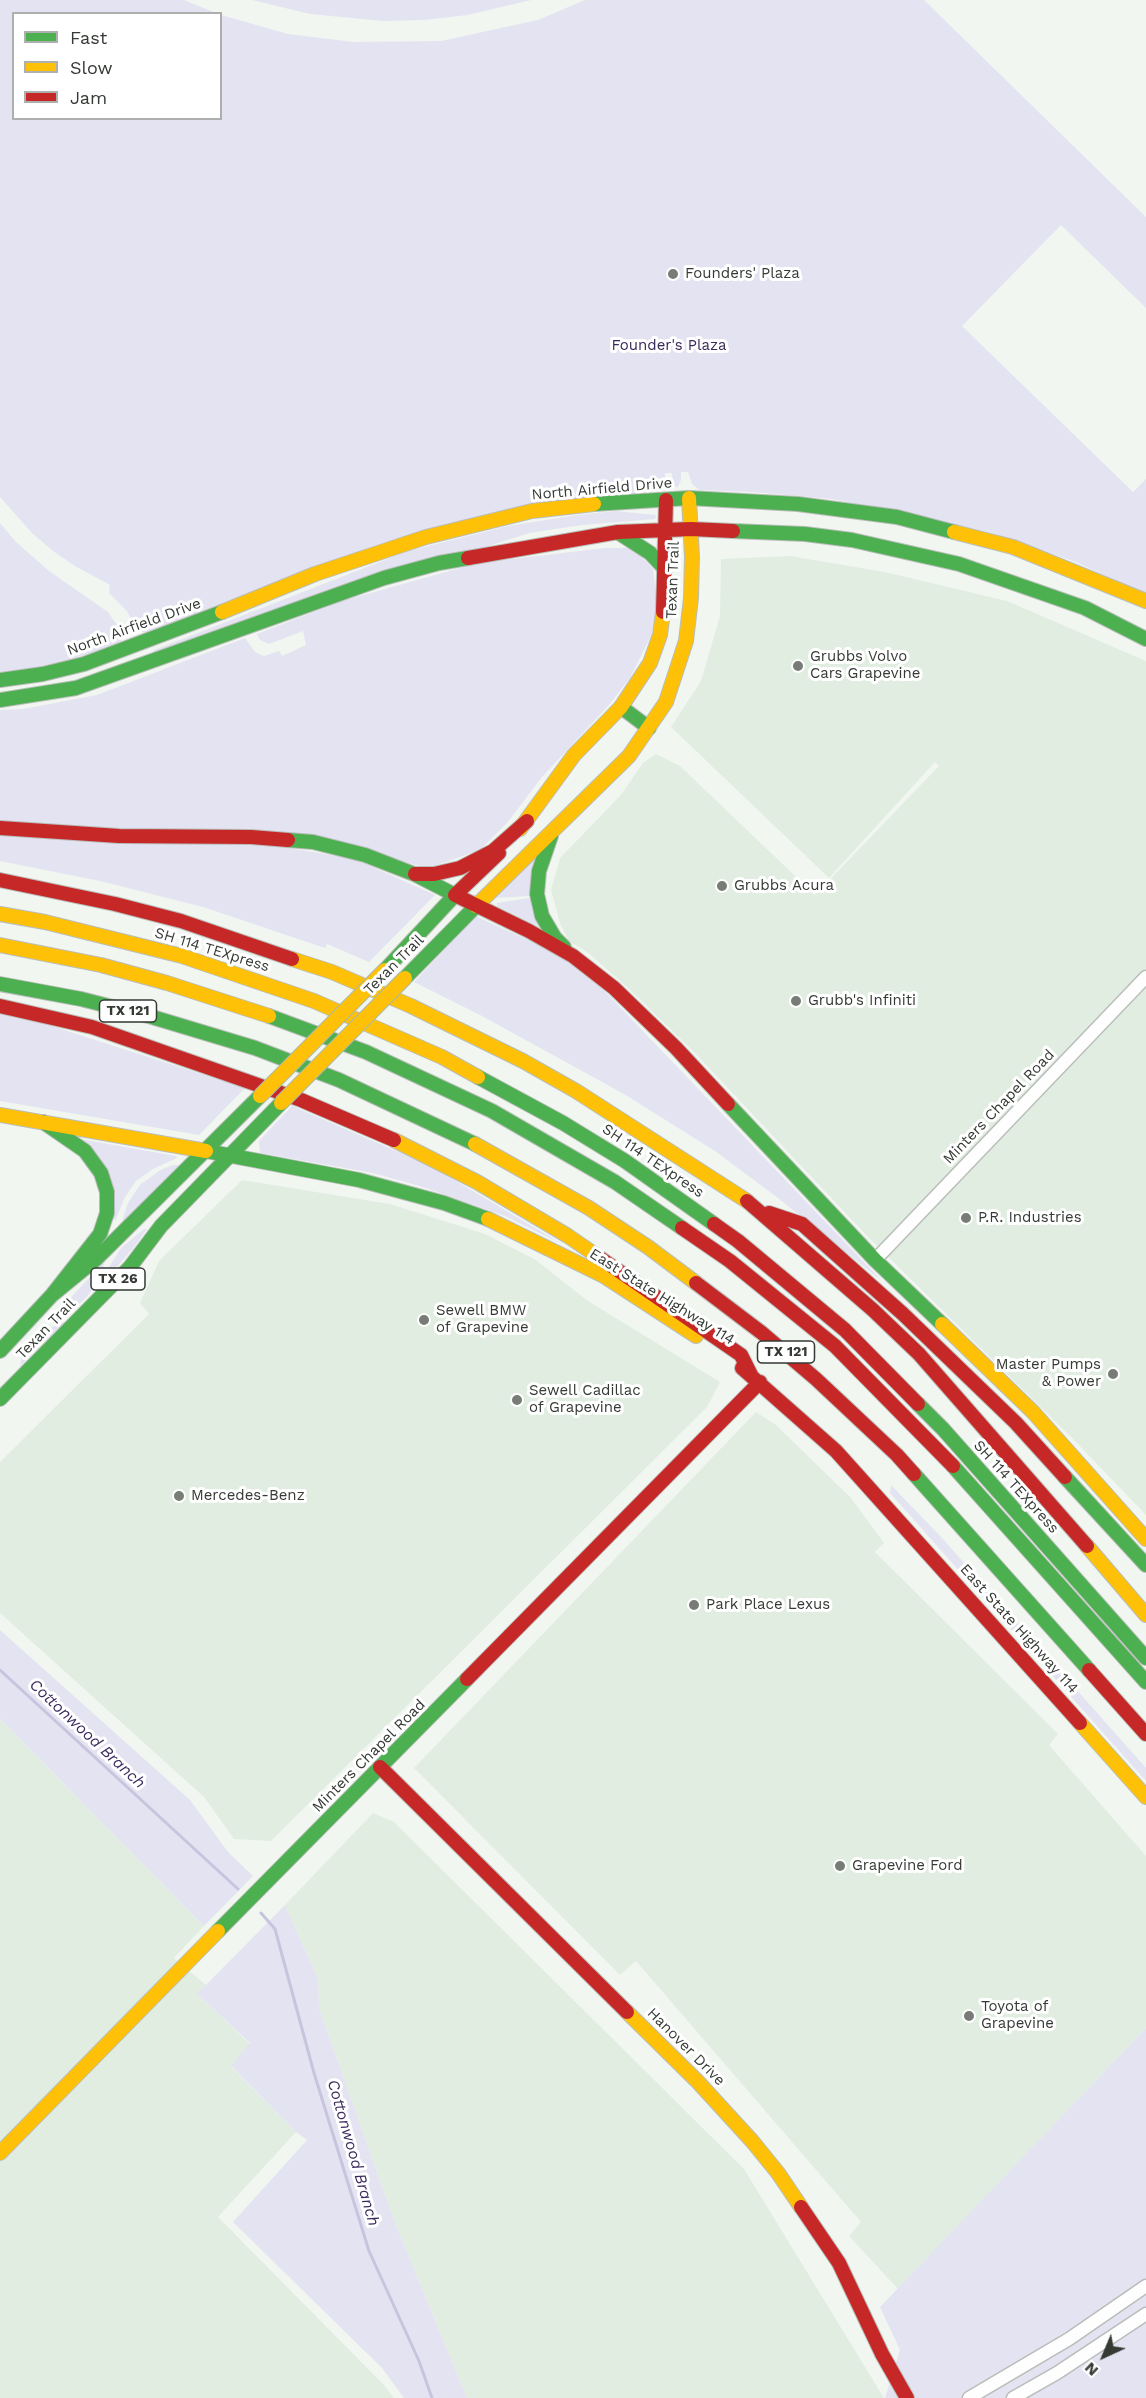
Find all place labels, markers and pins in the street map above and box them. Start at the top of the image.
place label: Founders' Plaza [685,265,800,283]
marker: Founders' Plaza [666,267,680,281]
place label: Grubbs Volvo Cars Grapevine [810,648,920,683]
marker: Grubbs Volvo Cars Grapevine [791,659,805,673]
place label: Grubbs Acura [734,877,834,895]
marker: Grubbs Acura [715,879,729,893]
place label: Grubb's Infiniti [808,992,916,1010]
marker: Grubb's Infiniti [789,994,803,1008]
place label: P.R. Industries [978,1209,1082,1227]
marker: P.R. Industries [959,1211,973,1225]
place label: Sewell BMW of Grapevine [436,1302,529,1337]
marker: Sewell BMW of Grapevine [417,1313,431,1327]
place label: Master Pumps & Power [996,1356,1101,1391]
marker: Master Pumps & Power [1106,1367,1120,1381]
place label: Sewell Cadillac of Grapevine [529,1382,641,1417]
marker: Sewell Cadillac of Grapevine [510,1393,524,1407]
place label: Mercedes-Benz [191,1487,305,1505]
marker: Mercedes-Benz [172,1489,186,1503]
place label: Park Place Lexus [706,1596,830,1614]
marker: Park Place Lexus [687,1598,701,1612]
place label: Grapevine Ford [852,1857,963,1875]
marker: Grapevine Ford [833,1859,847,1873]
place label: Toyota of Grapevine [981,1998,1054,2033]
marker: Toyota of Grapevine [962,2009,976,2023]

